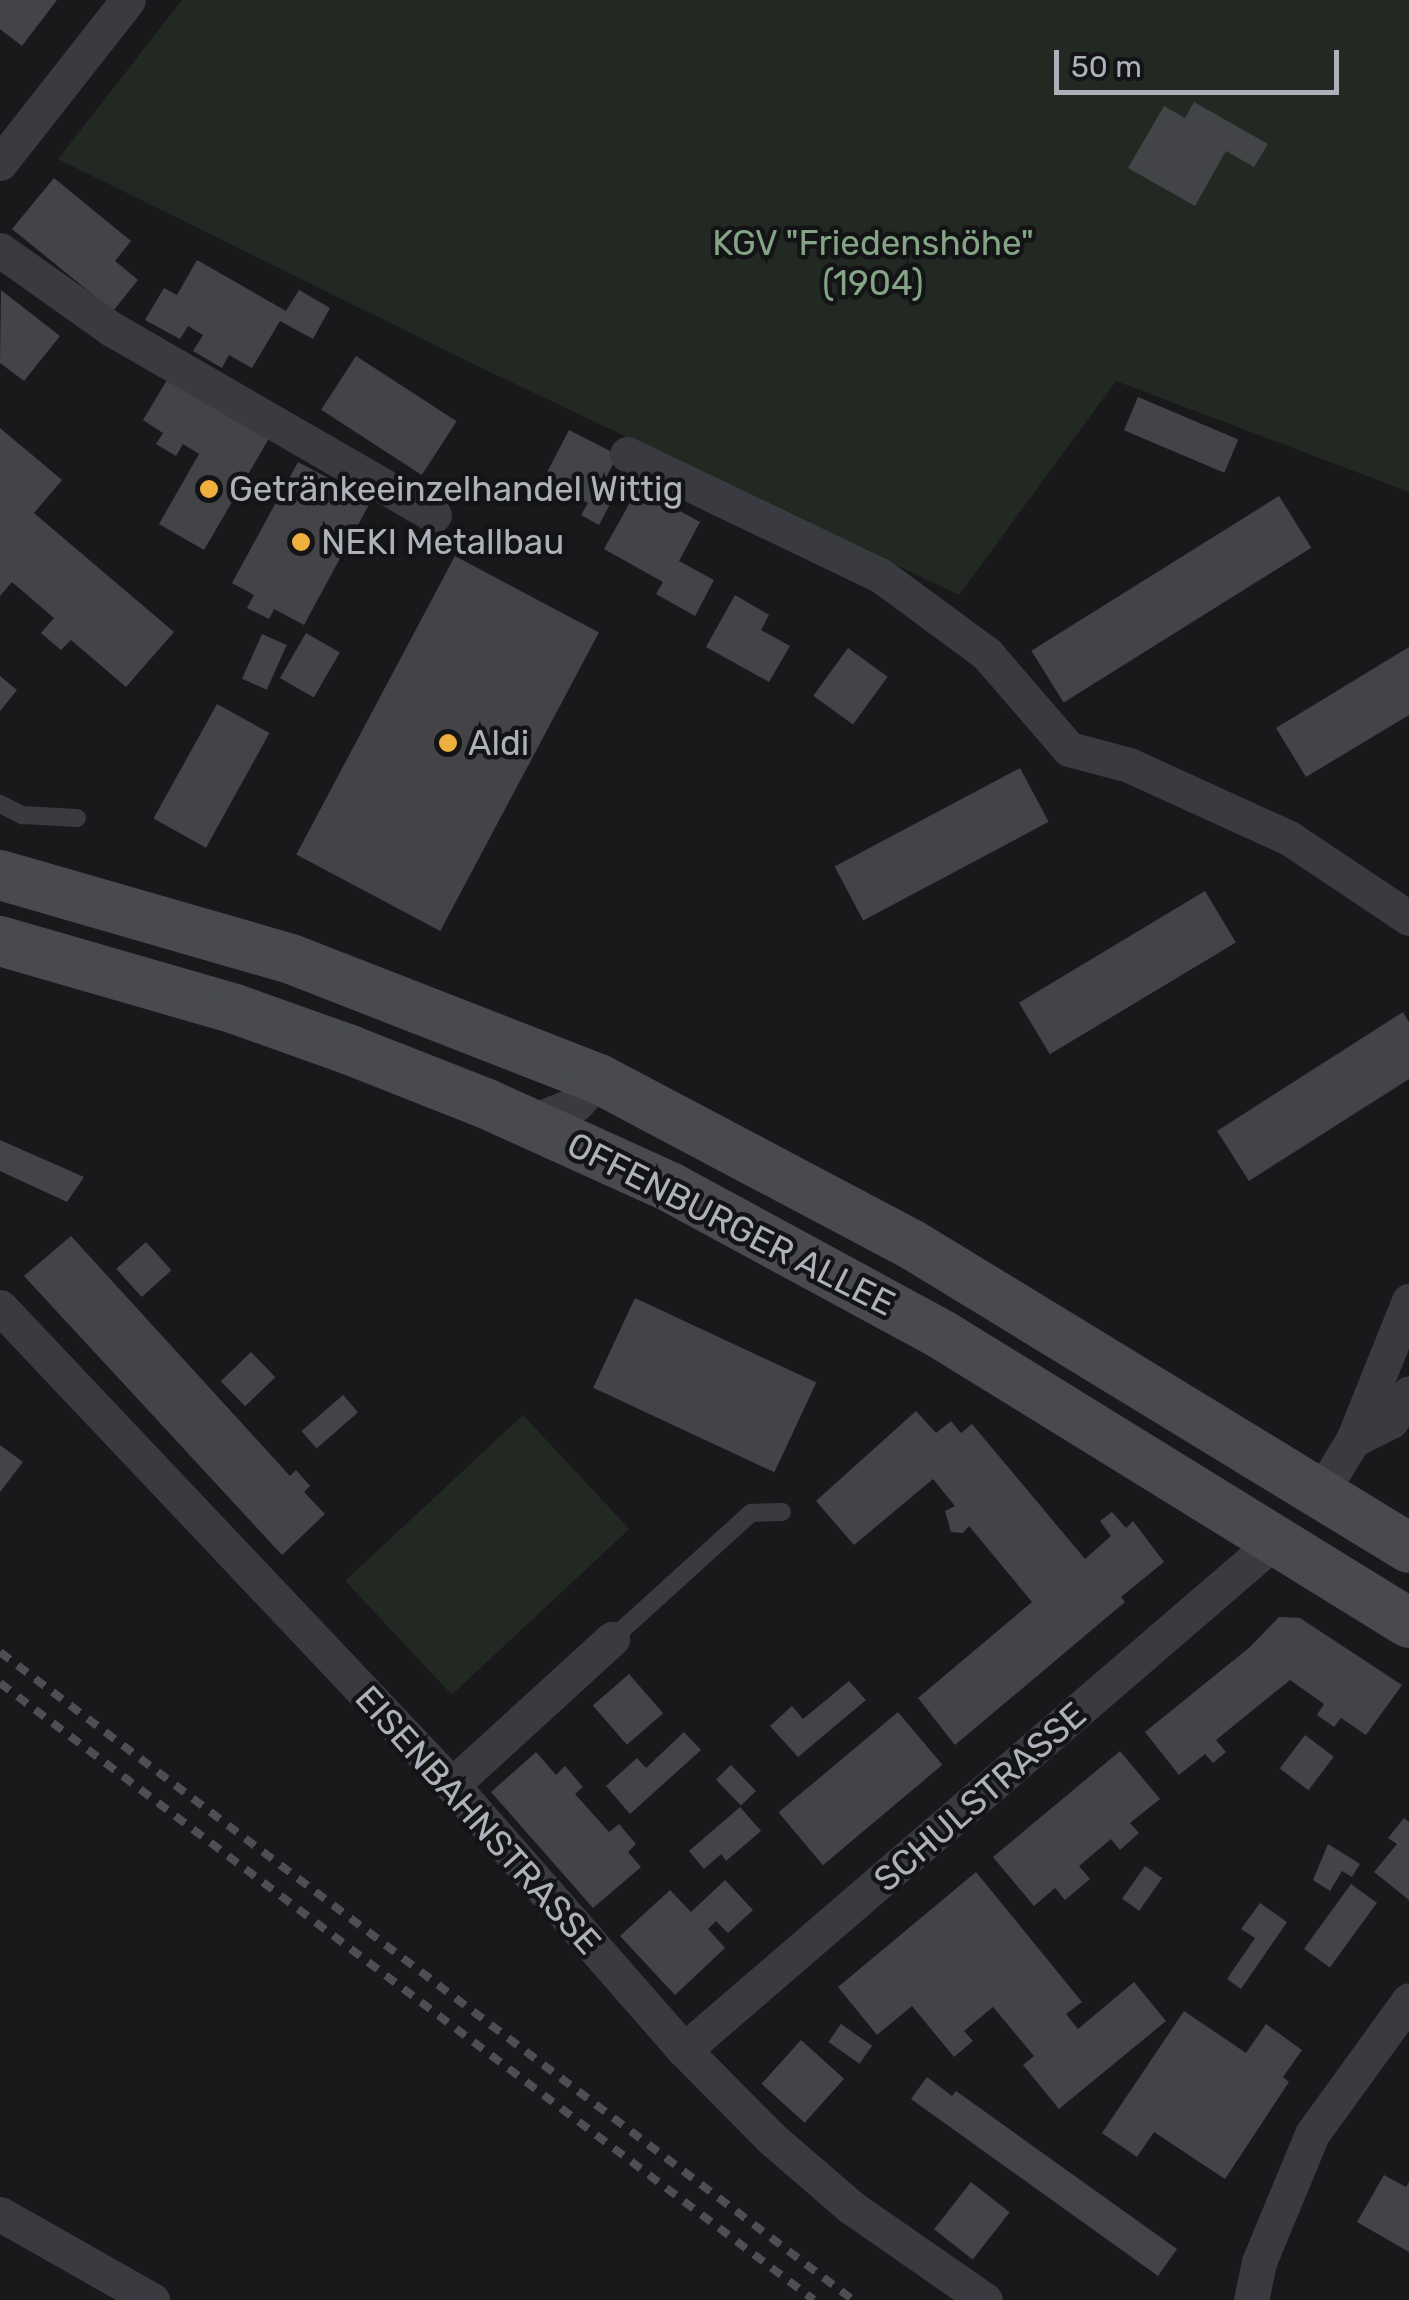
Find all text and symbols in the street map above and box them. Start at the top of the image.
scale bar [1059,30,1344,92]
text: 50 m [1071,49,1142,85]
park label: KGV "Friedenshöhe" (1904) [712,222,1034,304]
place label: Getränkeeinzelhandel Wittig [229,468,684,510]
marker: Getränkeeinzelhandel Wittig [198,478,220,500]
place label: NEKI Metallbau [321,521,564,563]
marker: NEKI Metallbau [290,531,312,553]
place label: Aldi [468,722,529,764]
marker: Aldi [437,732,459,754]
street label: OFFENBURGER ALLEE [560,1123,902,1325]
street label: EISENBAHNSTRASSE [346,1677,610,1963]
street label: SCHULSTRASSE [866,1694,1094,1900]

